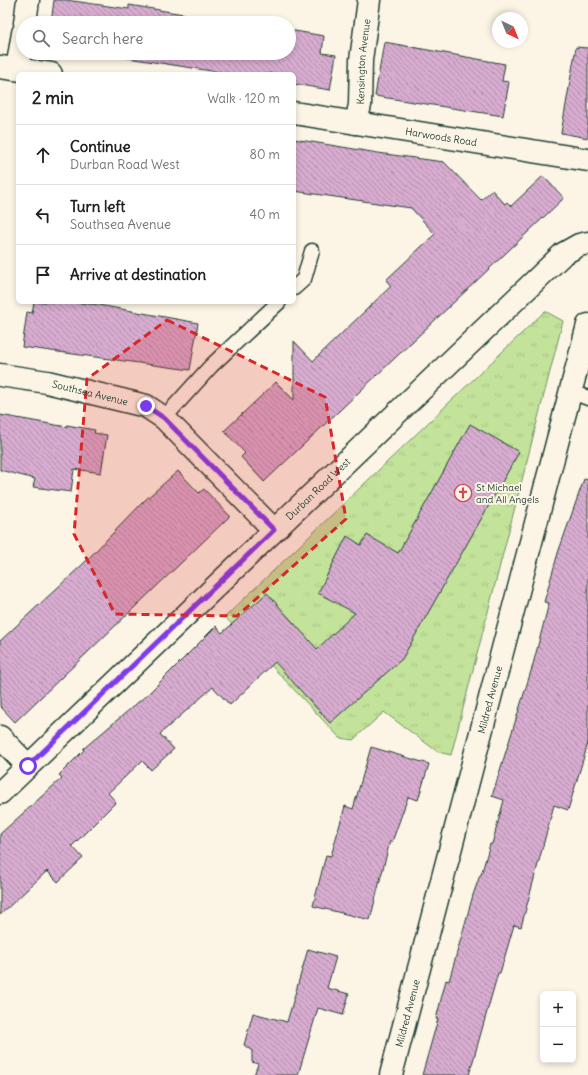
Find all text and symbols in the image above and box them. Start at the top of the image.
north arrow [492,12,528,48]
search box [16,16,296,60]
street label: Kensington Avenue [354,18,373,105]
icon: search [30,27,52,49]
text: Search here [62,29,143,48]
text: 2 min [32,87,74,109]
text: Walk · 120 m [207,90,280,107]
street label: Harwoods Road [404,125,478,149]
text: Continue [70,137,131,156]
icon: ahead [32,144,54,166]
text: 80 m [249,146,280,163]
text: Durban Road West [70,156,180,173]
text: Turn left [70,197,125,216]
icon: left [32,204,54,226]
text: 40 m [249,206,280,223]
text: Southsea Avenue [70,216,171,233]
icon: arrive [32,264,54,286]
text: Arrive at destination [70,265,206,284]
street label: Southsea Avenue [51,377,129,408]
route end [137,397,155,415]
street label: Durban Road West [283,455,354,523]
place label: St Michael and All Angels [476,481,539,506]
church icon: St Michael and All Angels [453,483,473,503]
street label: Mildred Avenue [475,665,505,735]
route start [19,757,37,775]
street label: Mildred Avenue [393,978,423,1048]
map controls [540,991,576,1063]
button: + [540,991,576,1027]
button: − [540,1027,576,1063]

